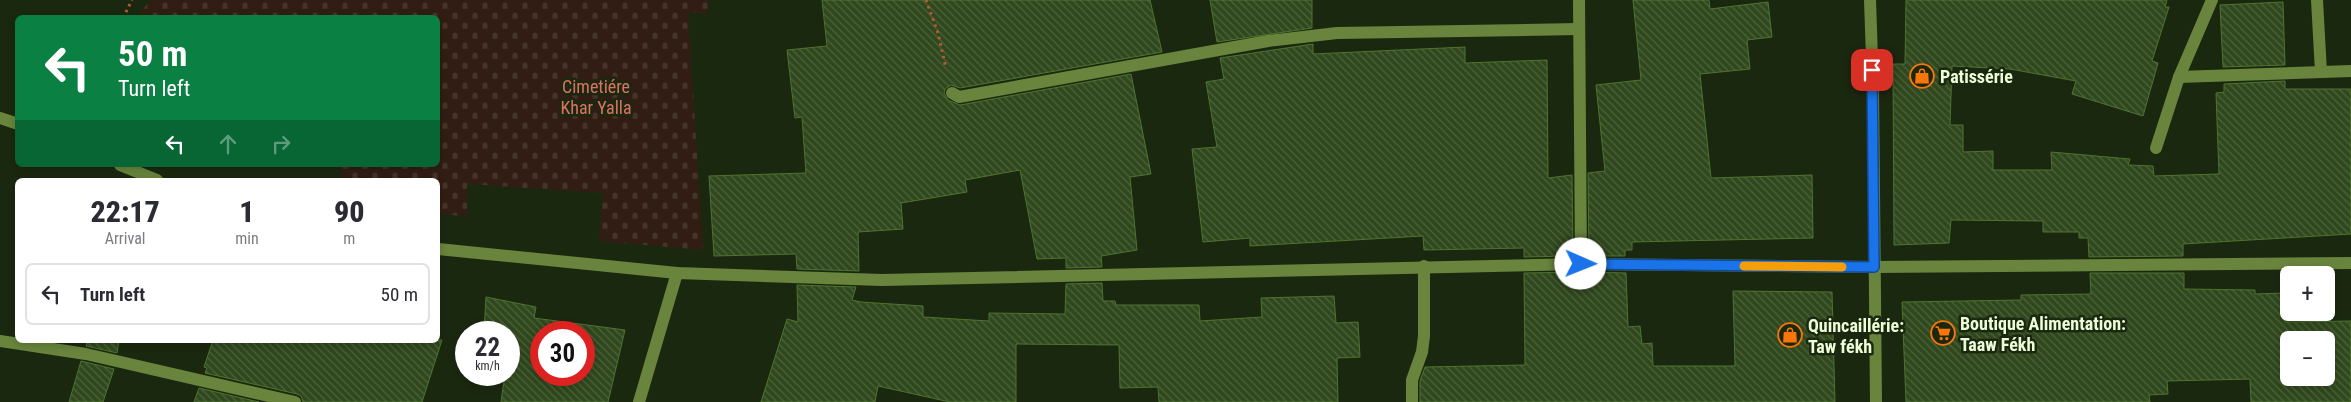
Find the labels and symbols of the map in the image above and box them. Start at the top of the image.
pin [1851,49,1893,91]
shop icon: Patissérie [1909,63,1935,89]
place label: Patissérie [1940,66,2013,87]
park label: Cimetiére Khar Yalla [560,76,632,118]
position arrow [1554,237,1606,289]
place label: Boutique Alimentation: Taaw Fékh [1960,313,2126,355]
place label: Quincaillérie: Taw fékh [1808,315,1904,357]
supermarket icon: Boutique Alimentation: Taaw Fékh [1930,320,1956,346]
speed limit sign: 30 [530,321,595,386]
shop icon: Quincaillérie: Taw fékh [1777,322,1803,348]

